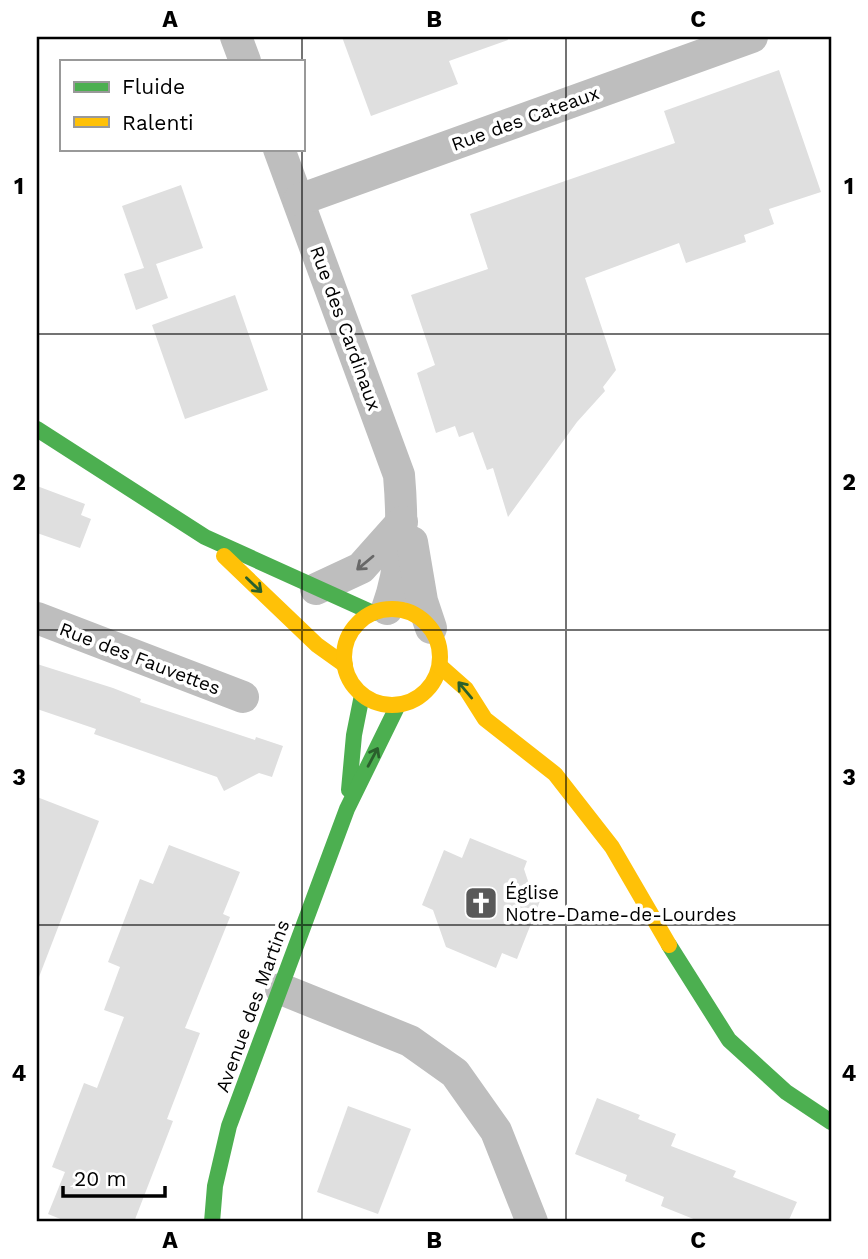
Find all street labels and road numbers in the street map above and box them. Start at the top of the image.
street label: Rue des Cateaux [448,81,602,156]
street label: Rue des Cardinaux [305,243,386,414]
street label: Rue des Fauvettes [56,617,223,700]
street label: Avenue des Martins [211,917,294,1096]

